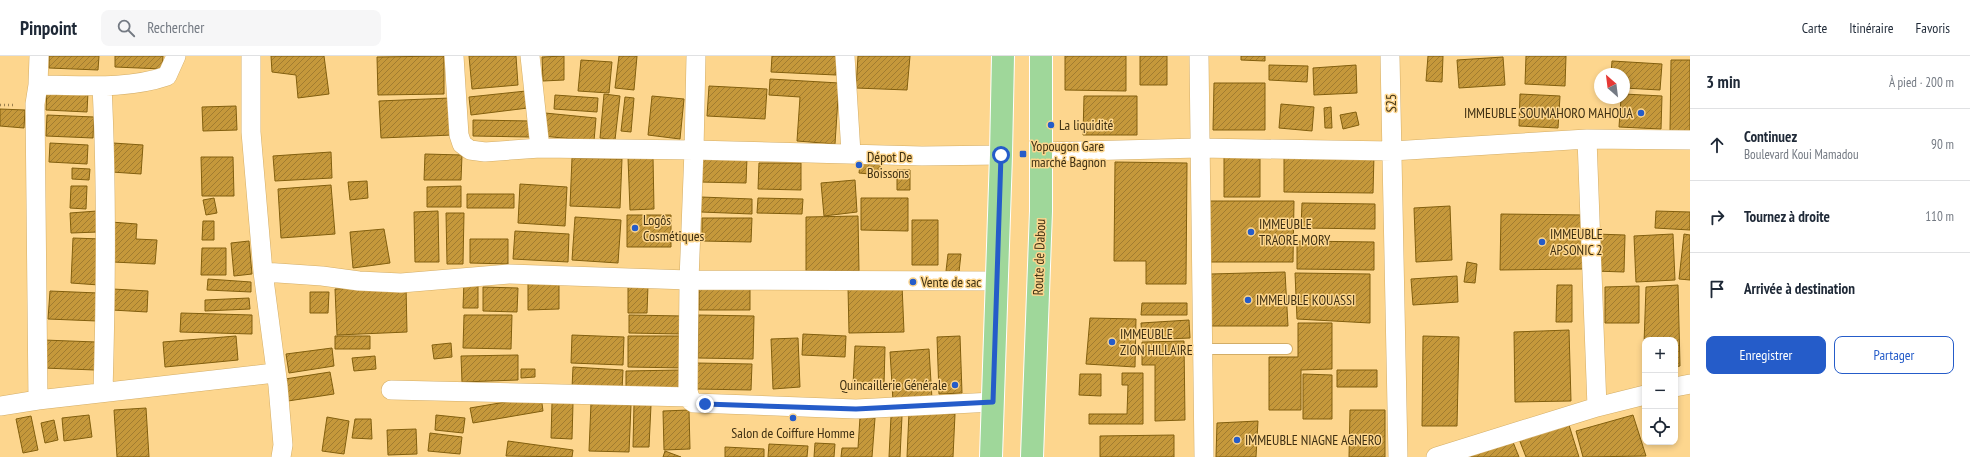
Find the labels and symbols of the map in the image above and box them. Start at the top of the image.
north arrow [1594,68,1630,104]
street label: S25 [1382,94,1400,112]
place label: IMMEUBLE SOUMAHORO MAHOUA [1464,104,1633,122]
marker: IMMEUBLE SOUMAHORO MAHOUA [1636,108,1646,118]
place label: La liquidité [1059,116,1113,134]
marker: La liquidité [1046,120,1056,130]
place label: Yopougon Gare marché Bagnon [1031,137,1106,171]
route start [992,146,1010,164]
place label: Dépot De Boissons [867,148,912,182]
marker: Yopougon Gare marché Bagnon [1018,149,1028,159]
marker: Dépot De Boissons [854,160,864,170]
place label: Logôs Cosmétiques [643,211,704,245]
place label: IMMEUBLE TRAORE MORY [1259,215,1331,249]
street label: Route de Dabou [1029,218,1049,296]
marker: Logôs Cosmétiques [630,223,640,233]
place label: IMMEUBLE APSONIC 2 [1550,225,1603,259]
marker: IMMEUBLE TRAORE MORY [1246,227,1256,237]
marker: IMMEUBLE APSONIC 2 [1537,237,1547,247]
place label: Vente de sac [920,273,981,291]
marker: Vente de sac [908,277,918,287]
place label: IMMEUBLE KOUASSI [1256,291,1355,309]
marker: IMMEUBLE KOUASSI [1243,295,1253,305]
place label: IMMEUBLE ZION HILLAIRE [1120,325,1193,359]
marker: IMMEUBLE ZION HILLAIRE [1107,337,1117,347]
place label: Quincaillerie Générale [839,376,947,394]
marker: Quincaillerie Générale [950,380,960,390]
route end [696,395,714,413]
marker: Salon de Coiffure Homme [788,413,798,423]
place label: Salon de Coiffure Homme [731,424,855,442]
place label: IMMEUBLE NIAGNE AGNERO [1245,431,1382,449]
marker: IMMEUBLE NIAGNE AGNERO [1232,435,1242,445]

